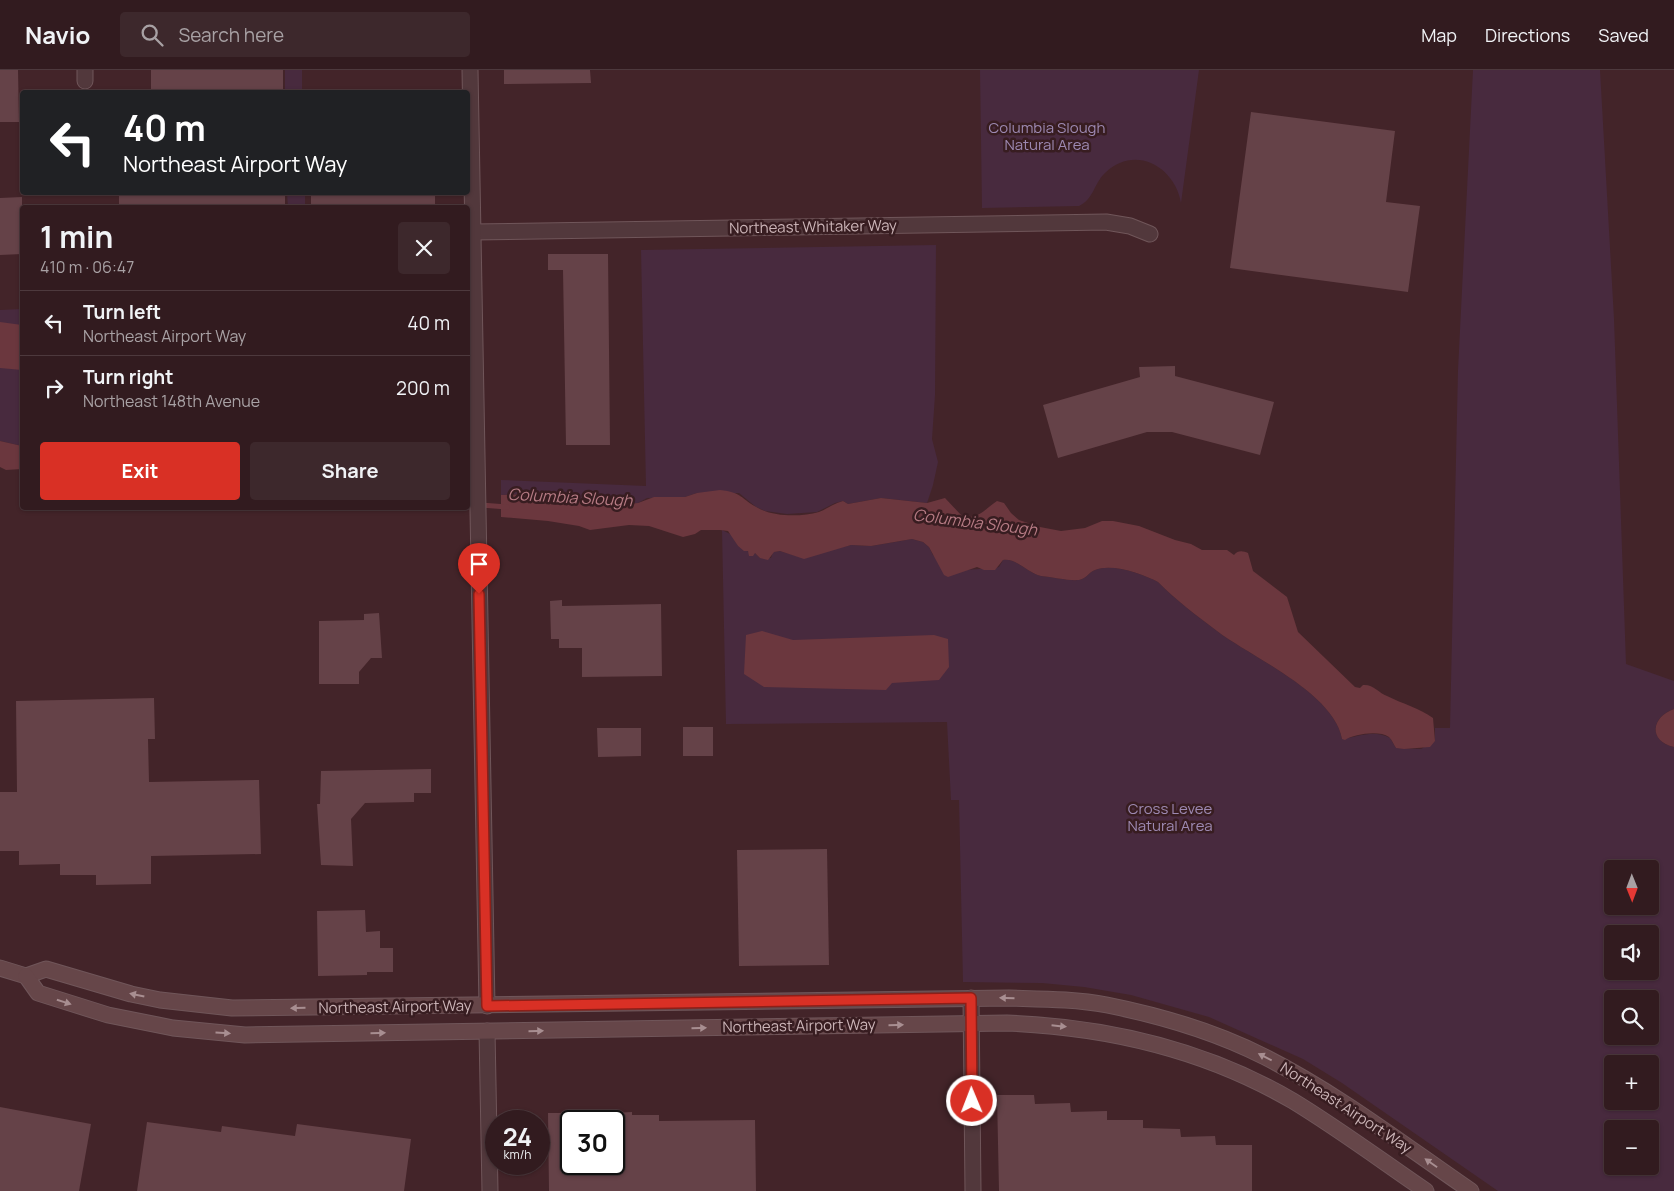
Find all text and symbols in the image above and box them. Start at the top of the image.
search box [120,12,470,57]
text: Navio [25,18,90,51]
icon: search [138,21,166,49]
text: Search here [178,22,284,48]
text: Map [1421,23,1457,47]
text: Directions [1485,23,1570,47]
text: Saved [1598,23,1649,47]
text: 40 m [123,104,206,152]
icon: left [40,110,105,175]
park label: Columbia Slough Natural Area [989,117,1105,155]
text: Northeast Airport Way [123,149,347,179]
street label: Northeast Whitaker Way [729,215,897,238]
text: 1 min [40,216,113,257]
button: close [398,222,450,274]
text: 410 m · 06:47 [40,256,134,278]
text: Turn left [83,299,161,325]
icon: left [40,309,68,337]
text: 40 m [407,310,450,336]
text: Northeast Airport Way [83,325,246,347]
text: Turn right [83,364,173,390]
icon: right [40,374,68,402]
text: 200 m [396,375,450,401]
text: Northeast 148th Avenue [83,390,260,412]
button: Exit [40,442,240,500]
button: Share [250,442,450,500]
water label: Columbia Slough [507,483,633,511]
water label: Columbia Slough [912,503,1039,541]
pin [458,543,500,594]
icon: arrive [465,550,493,578]
park label: Cross Levee Natural Area [1127,798,1213,836]
north arrow [1604,860,1659,915]
map controls [1604,860,1659,1175]
button: sound [1604,925,1659,980]
button: search [1604,990,1659,1045]
one-way arrow [129,991,144,999]
one-way arrow [998,994,1014,1002]
street label: Northeast Airport Way [318,995,472,1018]
one-way arrow [57,998,72,1006]
one-way arrow [290,1004,306,1012]
street label: Northeast Airport Way [722,1014,876,1037]
one-way arrow [888,1021,904,1029]
one-way arrow [1051,1023,1067,1031]
one-way arrow [691,1024,707,1032]
one-way arrow [528,1027,544,1035]
one-way arrow [371,1029,387,1037]
one-way arrow [215,1030,231,1038]
one-way arrow [1258,1053,1272,1061]
button: + [1604,1055,1659,1110]
street label: Northeast Airport Way [1276,1057,1416,1158]
position arrow [945,1074,997,1126]
speed limit sign: 30 [560,1110,625,1175]
text: 24 [503,1119,532,1154]
button: − [1604,1120,1659,1175]
text: km/h [504,1146,531,1163]
one-way arrow [1425,1158,1438,1168]

